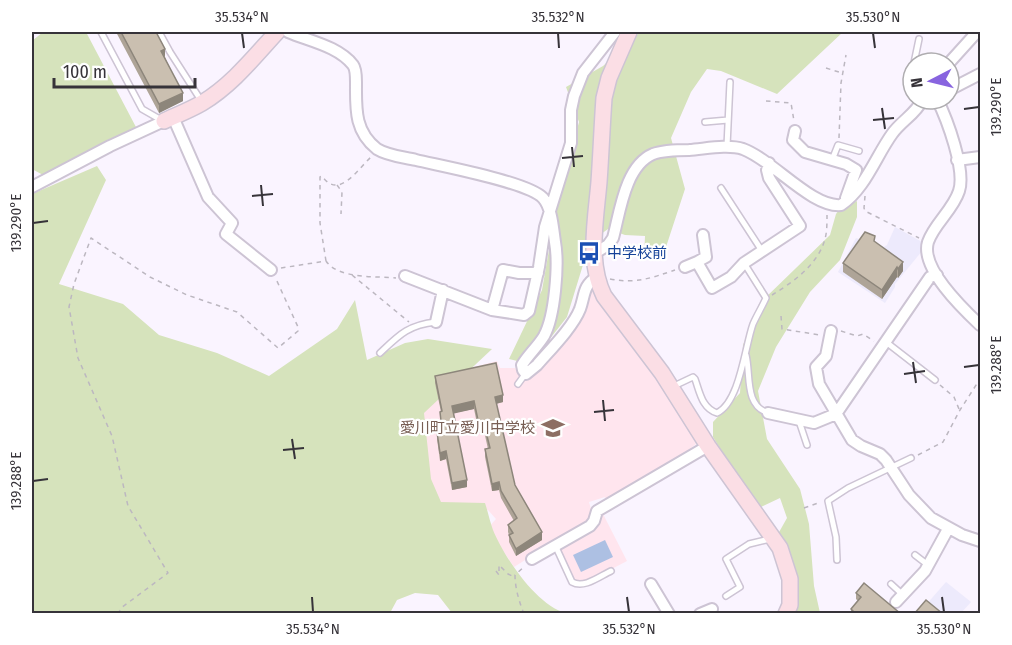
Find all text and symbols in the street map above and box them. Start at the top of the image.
text: 35.534°N [215,8,269,26]
text: 35.532°N [531,8,585,26]
text: 35.530°N [846,8,900,26]
scale bar [54,51,195,89]
north arrow [901,51,961,111]
text: 100 m [63,61,107,83]
text: N [907,77,927,89]
text: 139.290°E [987,78,1005,136]
text: 139.290°E [7,194,25,252]
bus stop icon: 中学校前 [576,240,602,266]
place label: 中学校前 [607,244,667,262]
text: 139.288°E [987,336,1005,394]
school or university icon: 愛川町立愛川中学校 [540,415,566,441]
place label: 愛川町立愛川中学校 [400,419,535,437]
text: 139.288°E [7,452,25,510]
text: 35.534°N [286,620,340,638]
text: 35.532°N [602,620,656,638]
text: 35.530°N [917,620,971,638]

